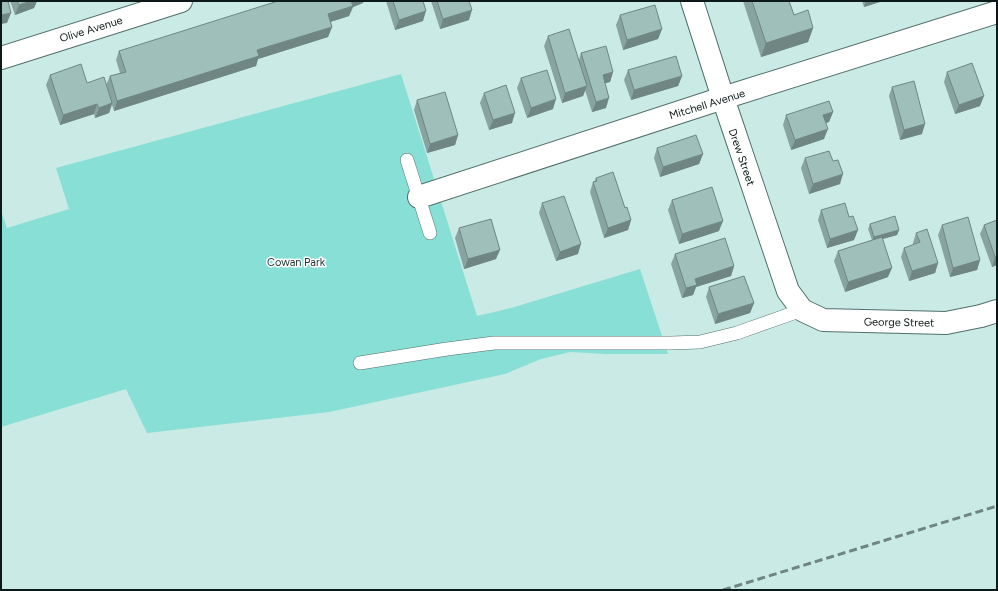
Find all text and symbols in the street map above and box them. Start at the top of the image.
street label: Olive Avenue [58,14,124,45]
street label: Mitchell Avenue [668,87,747,122]
street label: Drew Street [726,127,757,187]
park label: Cowan Park [267,256,326,269]
street label: George Street [864,315,934,330]

